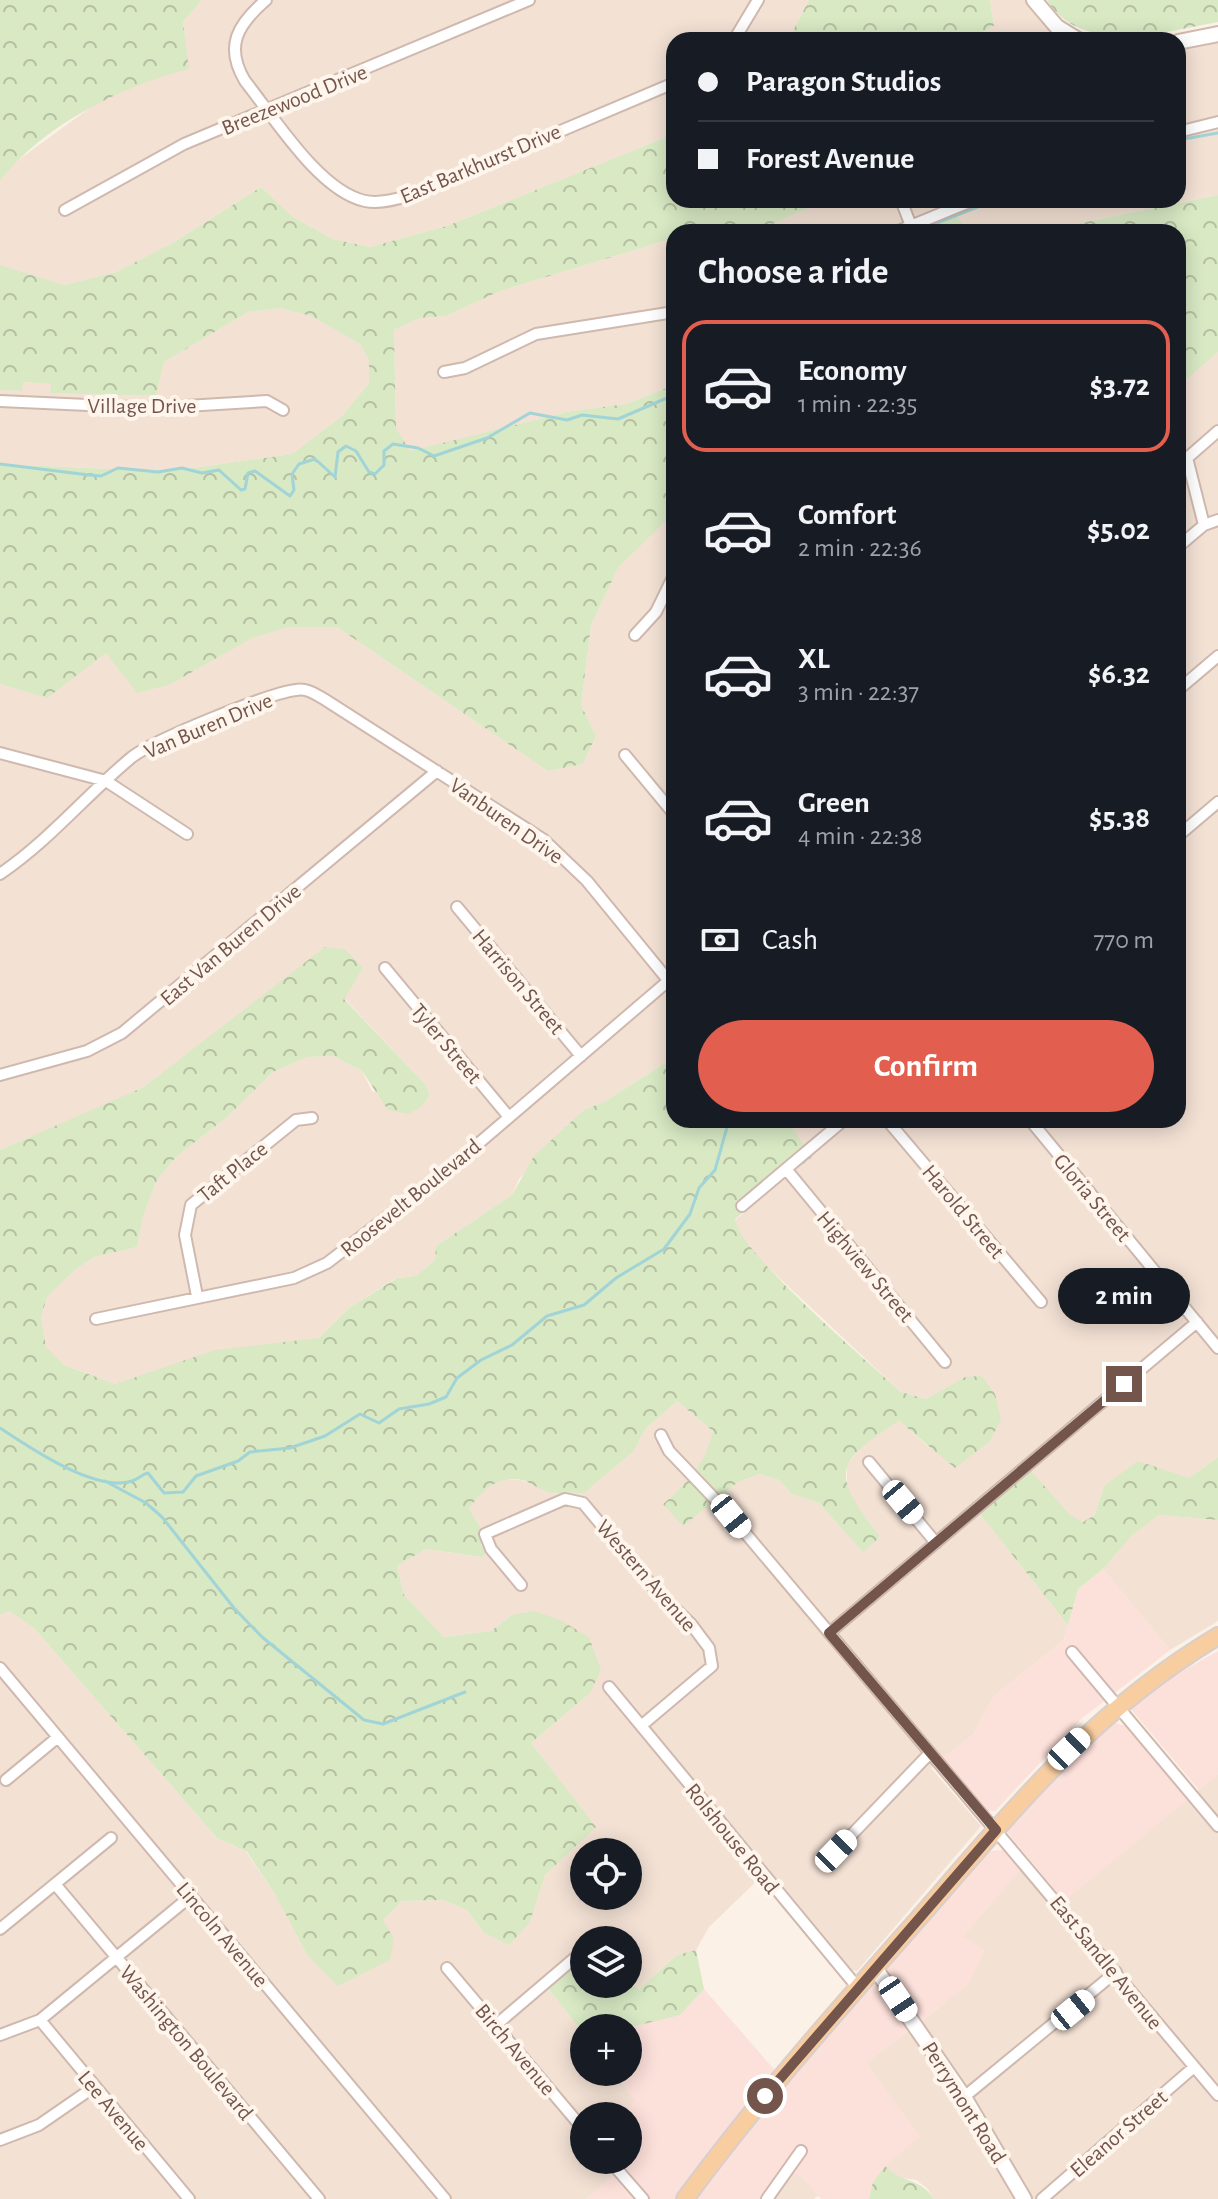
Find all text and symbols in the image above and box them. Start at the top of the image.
street label: Breezewood Drive [218,61,370,139]
text: Paragon Studios [746,67,941,97]
street label: East Barkhurst Drive [397,120,564,208]
text: Forest Avenue [746,144,914,174]
text: Choose a ride [698,254,888,290]
icon: car [702,350,774,422]
text: Economy [798,356,907,386]
text: $3.72 [1090,371,1150,401]
text: 1 min · 22:35 [798,391,917,417]
street label: Village Drive [87,395,197,417]
icon: car [702,494,774,566]
text: Comfort [798,500,897,530]
text: $5.02 [1087,515,1150,545]
text: 2 min · 22:36 [798,535,922,561]
icon: car [702,638,774,710]
text: XL [798,644,830,674]
text: $6.32 [1088,659,1150,689]
text: 3 min · 22:37 [798,679,919,705]
street label: Van Buren Drive [141,689,276,763]
street label: Vanburen Drive [446,774,567,868]
icon: car [702,782,774,854]
text: Green [798,788,870,818]
text: $5.38 [1089,803,1150,833]
text: 4 min · 22:38 [798,823,923,849]
street label: East Van Buren Drive [156,880,305,1010]
icon: cash [698,918,742,962]
street label: Harrison Street [468,925,568,1038]
text: Cash [762,925,818,955]
text: 770 m [1093,927,1154,953]
street label: Tyler Street [407,999,486,1088]
button: Confirm [698,1020,1154,1112]
street label: Roosevelt Boulevard [336,1135,485,1261]
street label: Taft Place [194,1137,272,1206]
street label: Gloria Street [1049,1150,1135,1246]
street label: Harold Street [918,1161,1009,1263]
street label: Highview Street [813,1207,918,1326]
callout: 2 min [1058,1268,1190,1324]
text: 2 min [1095,1283,1153,1309]
route end [1106,1366,1142,1402]
car [878,1476,928,1528]
car [707,1490,755,1542]
street label: Western Avenue [592,1516,700,1636]
car [1043,1724,1095,1774]
street label: Rolshouse Road [681,1779,783,1898]
car [811,1825,861,1877]
map controls [570,1838,642,2174]
button: locate [570,1838,642,1910]
street label: Lincoln Avenue [172,1878,272,1991]
street label: East Sandle Avenue [1046,1892,1167,2034]
button: layers [570,1926,642,1998]
street label: Washington Boulevard [115,1961,257,2124]
car [875,1972,921,2026]
car [1047,1986,1099,2034]
street label: Birch Avenue [471,2000,560,2100]
button: + [570,2014,642,2086]
street label: Perrymont Road [918,2038,1010,2167]
street label: Lee Avenue [74,2066,153,2155]
route start [747,2078,783,2114]
street label: Eleanor Street [1066,2086,1171,2182]
button: − [570,2102,642,2174]

